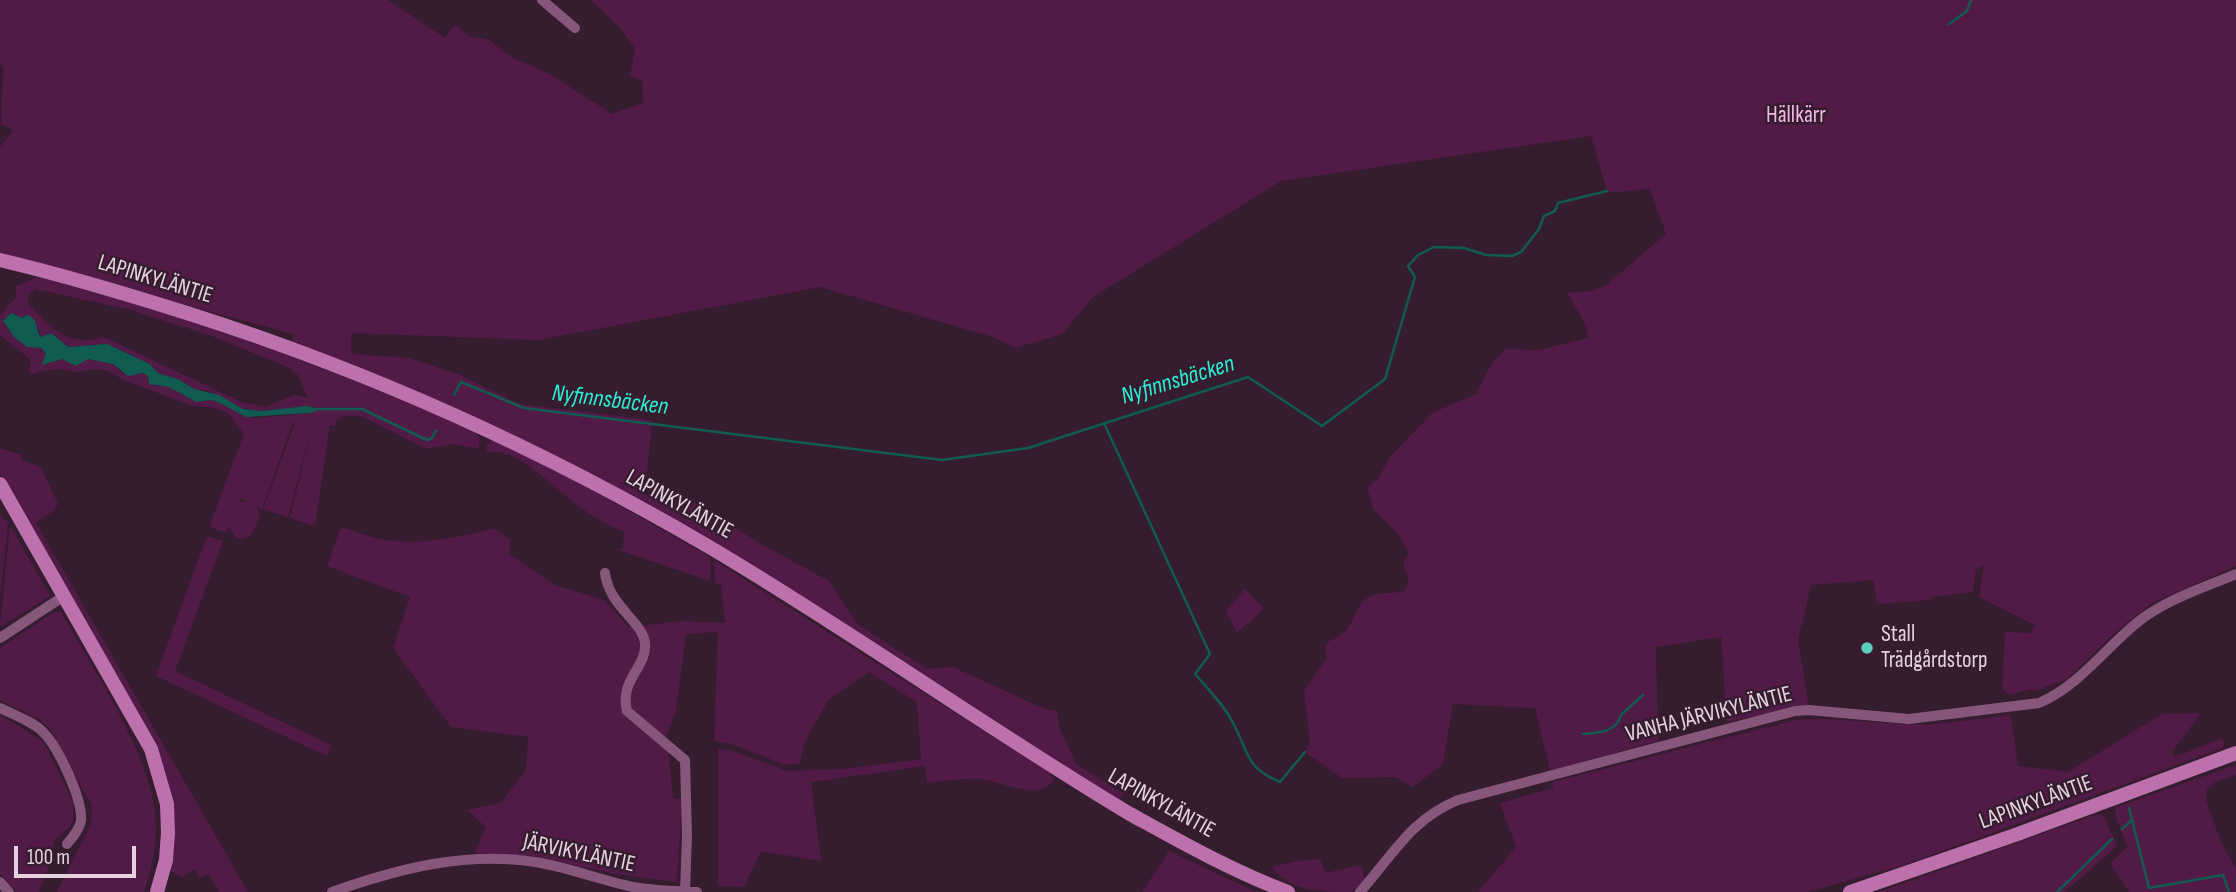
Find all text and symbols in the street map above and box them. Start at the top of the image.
park label: Hällkärr [1766,102,1826,130]
street label: LAPINKYLÄNTIE [94,249,216,311]
water label: Nyfinnsbäcken [1118,350,1238,412]
water label: Nyfinnsbäcken [550,380,670,422]
street label: LAPINKYLÄNTIE [620,464,738,546]
place label: Stall Trädgårdstorp [1881,621,1988,675]
marker: Stall Trädgårdstorp [1859,640,1875,656]
street label: VANHA JÄRVIKYLÄNTIE [1623,681,1795,749]
street label: LAPINKYLÄNTIE [1102,763,1220,845]
street label: LAPINKYLÄNTIE [1976,770,2096,836]
street label: JÄRVIKYLÄNTIE [520,829,638,879]
scale bar [18,832,140,876]
text: 100 m [27,845,70,870]

